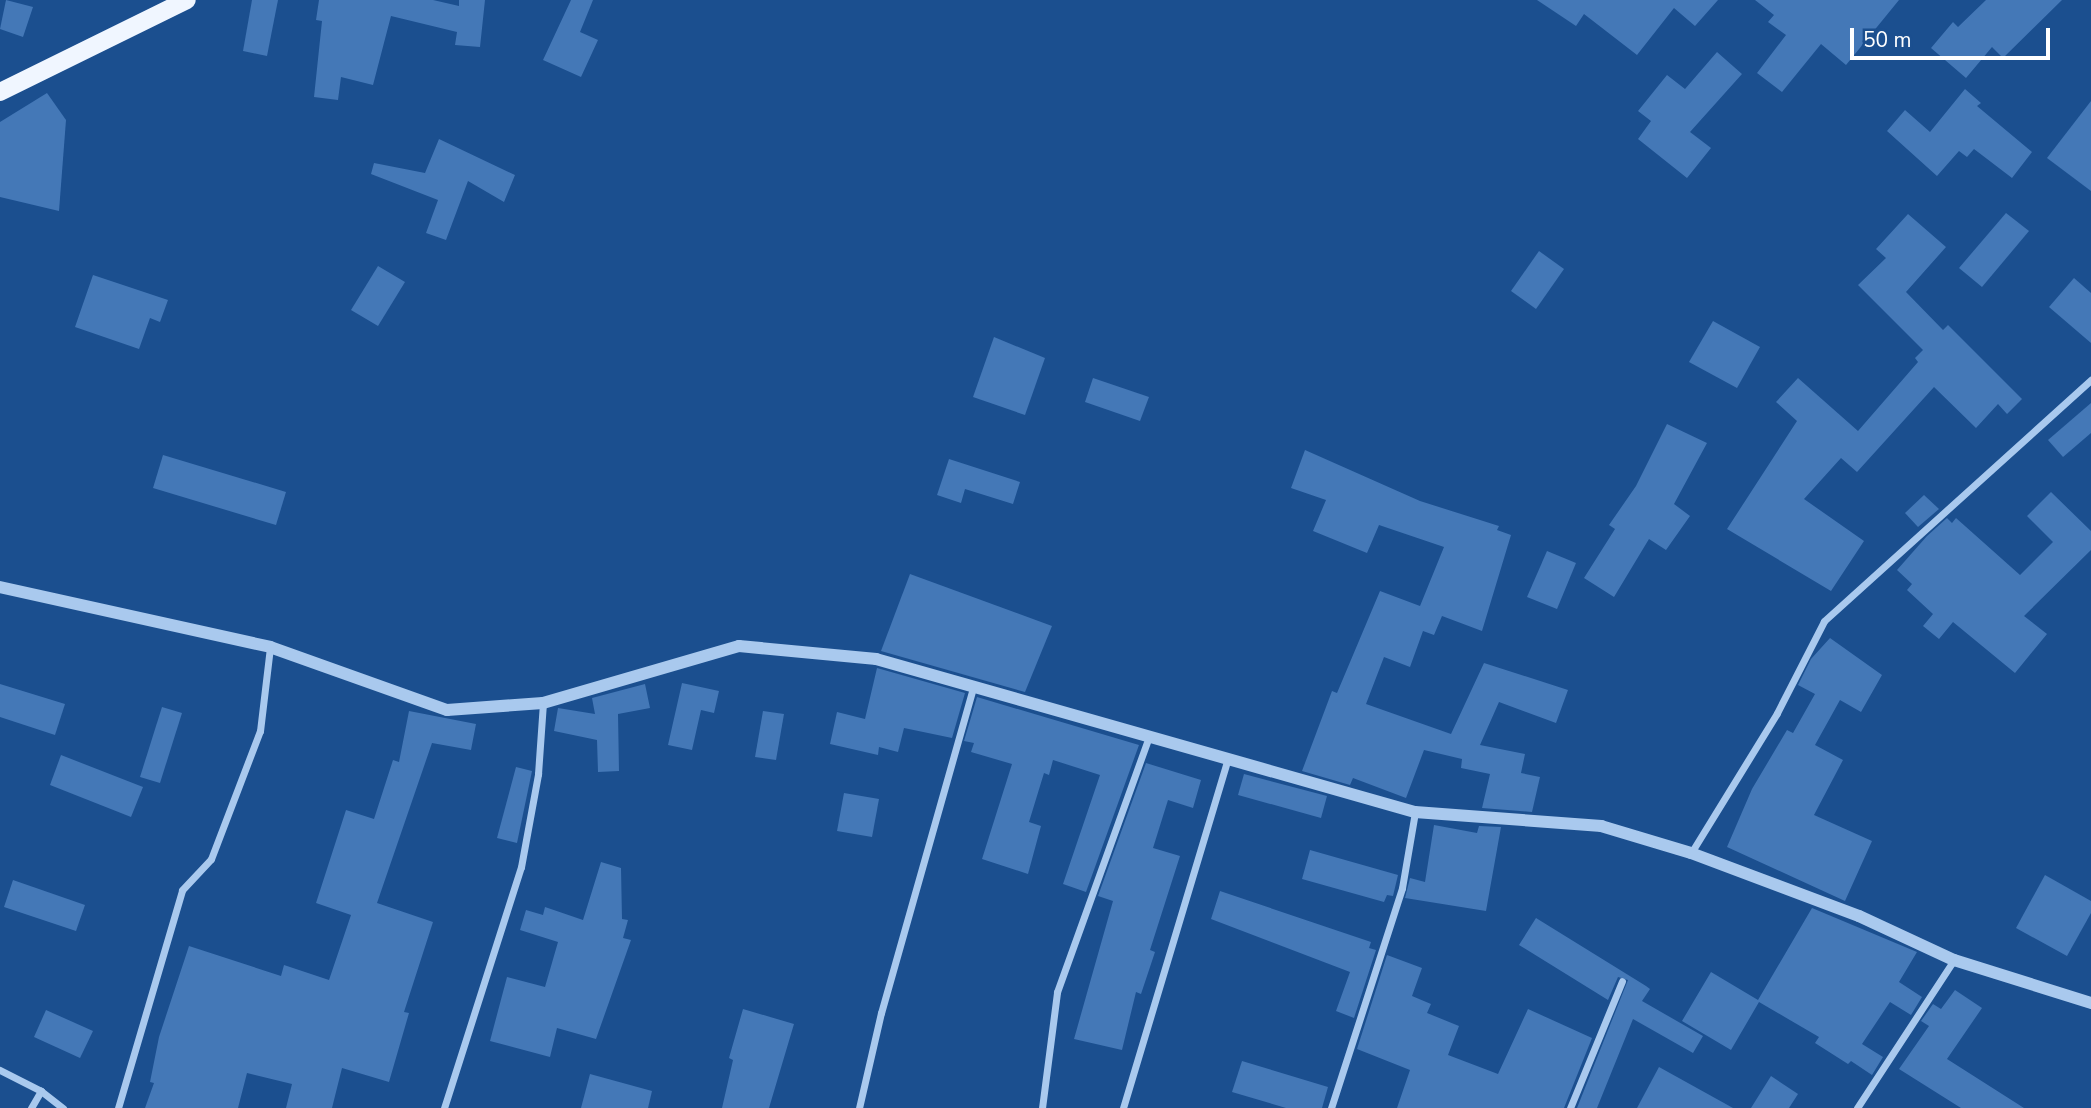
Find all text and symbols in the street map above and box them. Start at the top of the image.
scale bar [1853,14,2052,58]
text: 50 m [1863,26,1912,54]

